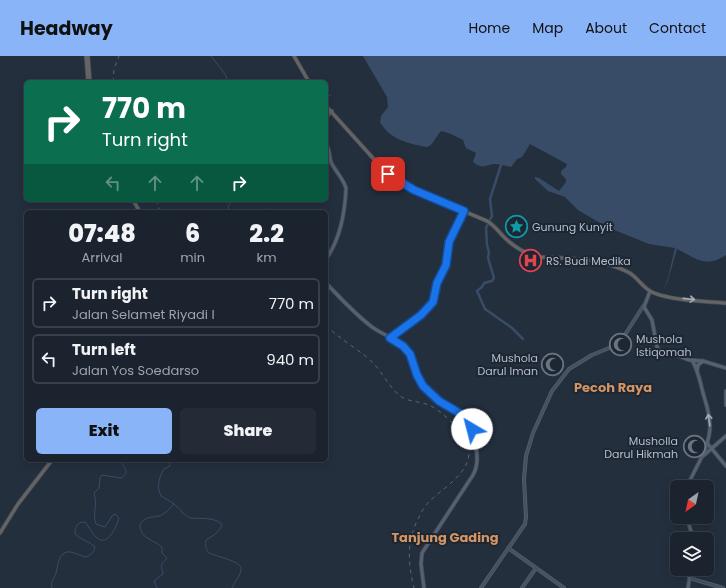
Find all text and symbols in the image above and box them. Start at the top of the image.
text: Headway [20,15,113,42]
text: Home [468,18,510,38]
text: Map [532,18,563,38]
text: About [585,18,627,38]
text: Contact [649,18,706,38]
text: 770 m [102,89,186,128]
icon: right [36,96,88,148]
text: Turn right [102,127,188,152]
pin [371,157,405,191]
icon: arrive [377,163,399,185]
icon: left [102,172,124,194]
icon: ahead [144,172,166,194]
icon: ahead [186,172,208,194]
icon: right [228,172,250,194]
place icon: Gunung Kunyit [503,214,529,240]
text: 07:48 [68,217,136,250]
text: 6 [185,217,200,250]
text: 2.2 [249,217,284,250]
place label: Gunung Kunyit [532,219,613,235]
text: Arrival [82,248,123,267]
text: min [180,248,205,267]
text: km [256,248,277,267]
hospital icon: RS. Budi Medika [517,248,543,274]
place label: RS. Budi Medika [546,253,631,269]
text: Turn right [72,283,148,304]
icon: right [38,292,60,314]
text: 770 m [269,293,314,314]
one-way arrow [682,295,695,303]
text: Jalan Selamet Riyadi I [72,305,215,324]
place label: Mushola Istiqomah [636,331,691,360]
mosque icon: Mushola Istiqomah [607,332,633,358]
text: Turn left [72,339,136,360]
icon: left [38,348,60,370]
text: 940 m [266,349,314,370]
place label: Mushola Darul Iman [477,350,538,379]
mosque icon: Mushola Darul Iman [540,351,566,377]
text: Jalan Yos Soedarso [72,361,199,380]
district label: Pecoh Raya [574,378,652,397]
button: Exit [36,408,172,454]
button: Share [180,408,316,454]
position arrow [451,408,493,450]
one-way arrow [705,414,713,427]
place label: Musholla Darul Hikmah [604,433,678,462]
mosque icon: Musholla Darul Hikmah [681,434,707,460]
north arrow [670,480,714,524]
map controls [670,480,714,576]
district label: Tanjung Gading [391,528,499,547]
button: layers [670,532,714,576]

